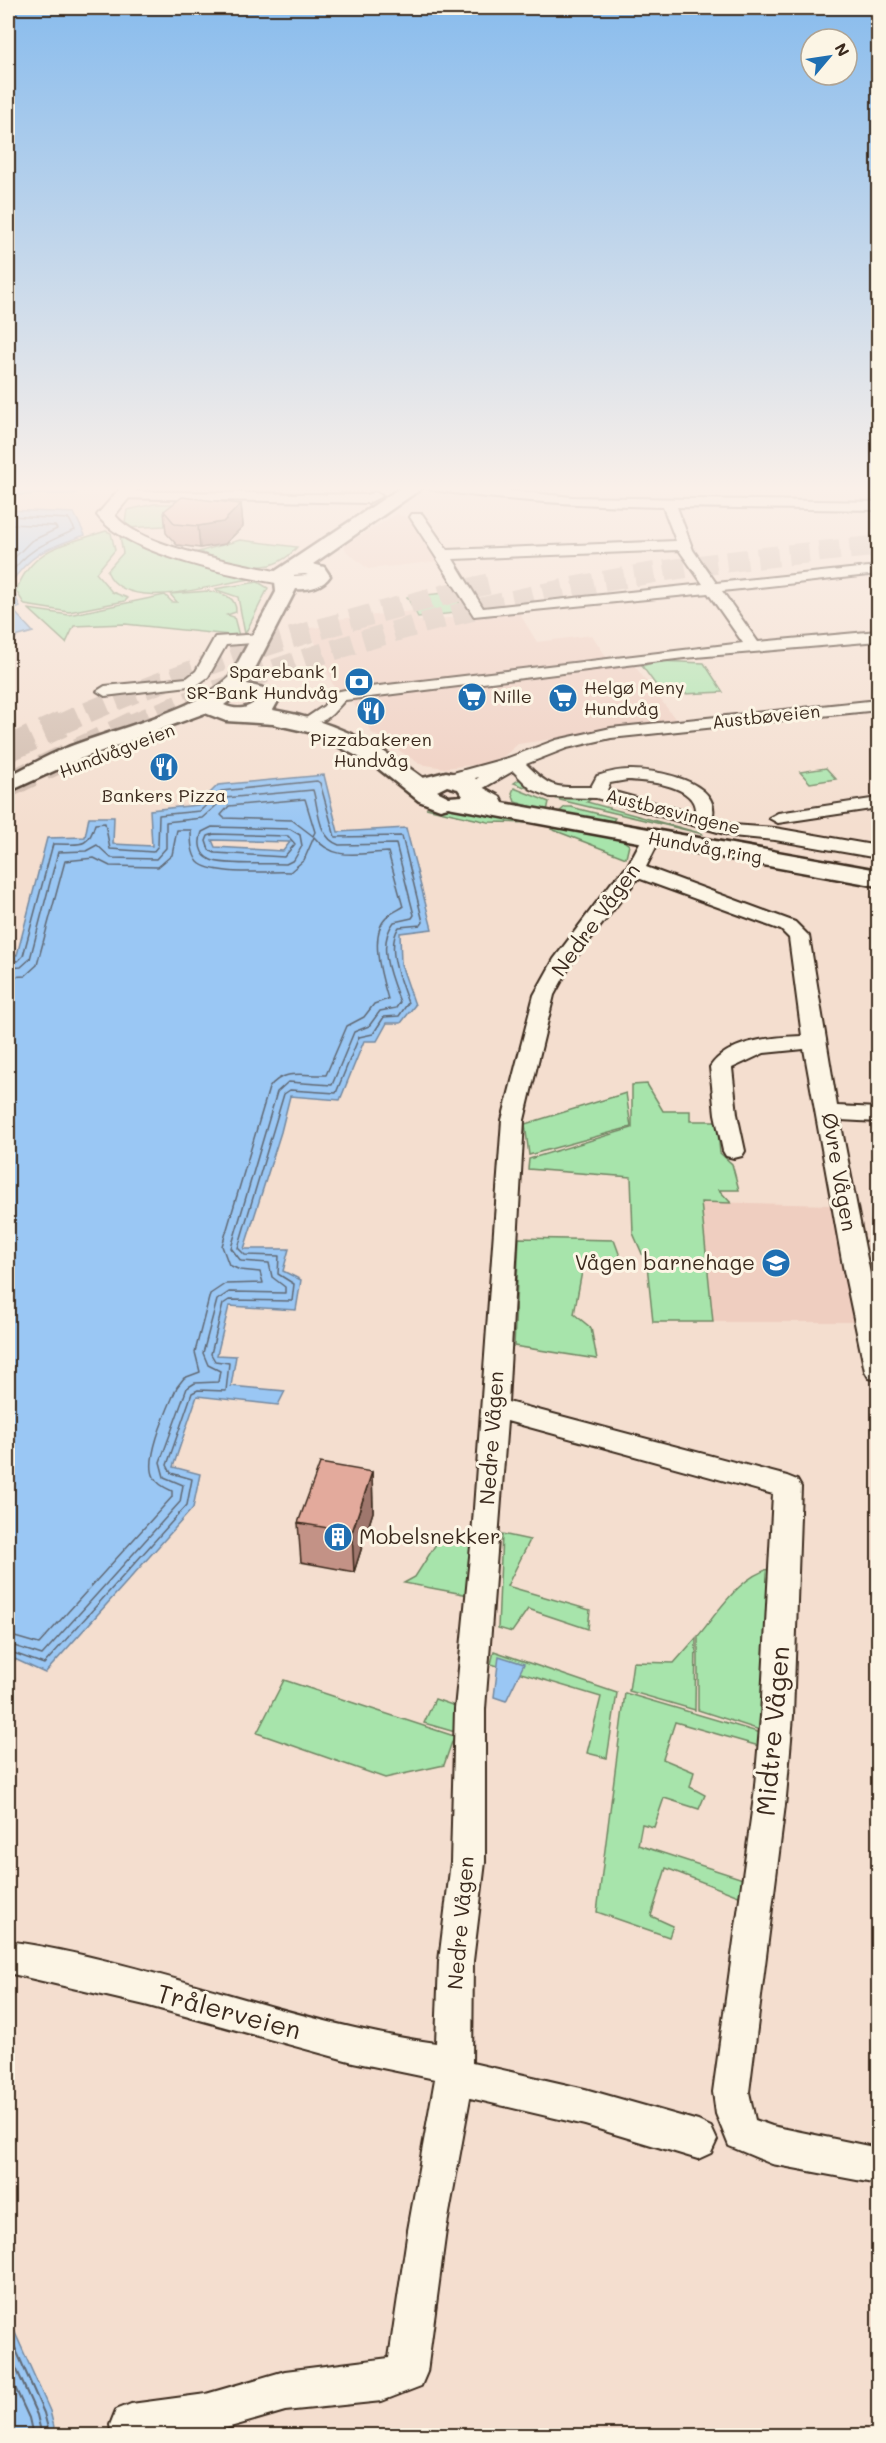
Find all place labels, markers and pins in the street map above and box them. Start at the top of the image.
place label: Sparebank 1 SR-Bank Hundvåg [187,659,338,704]
bank icon: Sparebank 1 SR-Bank Hundvåg [343,666,375,698]
place label: Helgø Meny Hundvåg [584,675,684,720]
supermarket icon: Nille [456,681,488,713]
supermarket icon: Helgø Meny Hundvåg [547,682,579,714]
place label: Nille [493,684,532,708]
restaurant icon: Pizzabakeren Hundvåg [355,695,387,727]
place label: Pizzabakeren Hundvåg [310,727,432,772]
restaurant icon: Bankers Pizza [148,751,180,783]
place label: Bankers Pizza [102,783,226,807]
school or university icon: Vågen barnehage [760,1247,792,1279]
place label: Vågen barnehage [575,1248,755,1275]
building icon: Mobelsnekker [322,1521,354,1553]
place label: Mobelsnekker [359,1522,501,1549]

